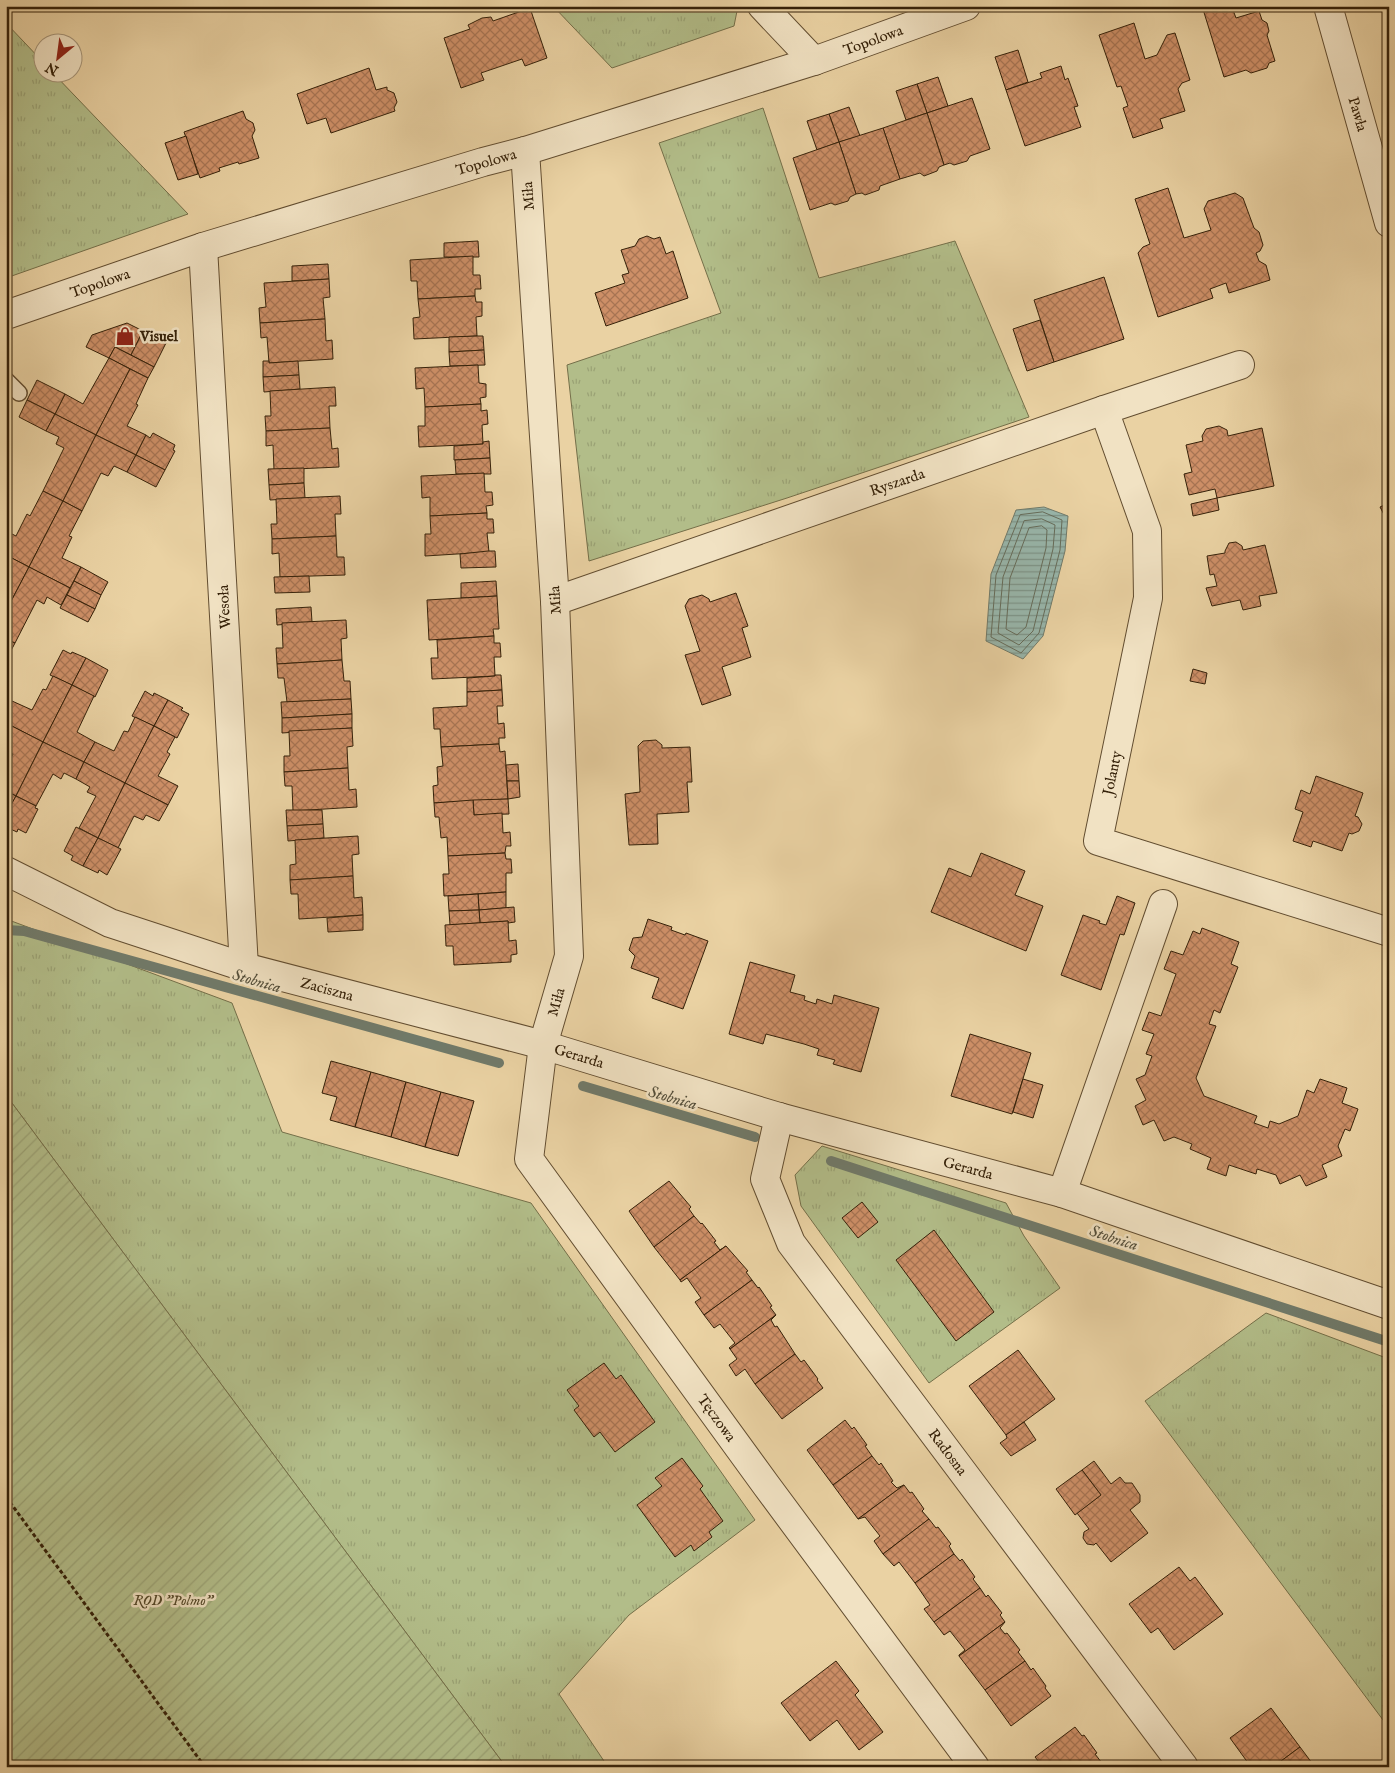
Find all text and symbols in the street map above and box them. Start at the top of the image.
street label: Topolowa [841,21,906,60]
north arrow [32,32,82,82]
text: N [43,58,63,80]
street label: Pawła [1344,95,1372,134]
street label: Topolowa [454,145,519,180]
street label: Miła [518,180,539,211]
street label: Topolowa [68,264,133,303]
shop icon: Visuel [114,325,136,347]
place label: Visuel [139,327,179,346]
street label: Ryszarda [867,464,928,501]
street label: Wesoła [214,584,235,630]
street label: Miła [545,585,566,615]
street label: Jolanty [1098,749,1127,799]
water label: Stobnica [230,965,283,998]
street label: Zaciszna [298,973,356,1006]
street label: Miła [543,985,570,1019]
street label: Gerarda [552,1040,606,1073]
water label: Stobnica [646,1082,699,1115]
street label: Gerarda [941,1153,995,1184]
water label: Stobnica [1087,1222,1140,1256]
street label: Tęczowa [693,1391,740,1446]
street label: Radosna [924,1425,972,1480]
park label: ROD "Polmo" [133,1591,214,1610]

